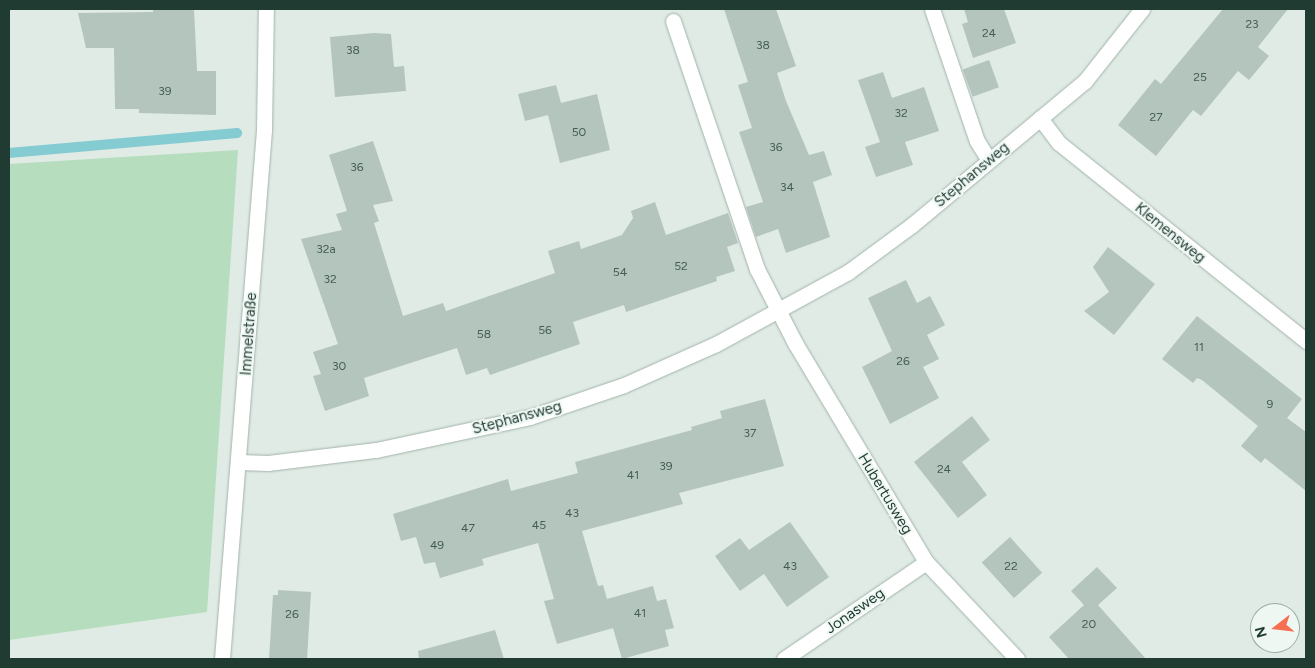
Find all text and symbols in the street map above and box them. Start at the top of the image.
house number: 23 [1245,18,1259,32]
house number: 24 [982,27,996,41]
house number: 38 [756,39,770,53]
house number: 38 [346,44,360,58]
house number: 25 [1193,71,1207,85]
house number: 39 [158,85,172,99]
house number: 32 [894,107,908,121]
house number: 27 [1149,111,1163,125]
house number: 50 [572,126,586,140]
street label: Stephansweg [931,139,1013,211]
house number: 36 [769,141,783,155]
house number: 36 [350,161,364,175]
house number: 34 [780,181,794,195]
street label: Klemensweg [1131,199,1209,267]
house number: 32a [316,243,336,257]
house number: 52 [674,260,688,274]
house number: 54 [613,266,627,280]
house number: 32 [323,273,337,287]
street label: Immelstraße [237,292,261,376]
house number: 56 [538,324,552,338]
house number: 58 [477,328,491,342]
house number: 11 [1194,341,1204,355]
house number: 26 [896,355,910,369]
house number: 30 [332,360,346,374]
street label: Stephansweg [470,397,564,439]
house number: 9 [1267,398,1273,412]
house number: 37 [744,427,756,441]
street label: Hubertusweg [854,450,916,538]
house number: 39 [659,460,673,474]
house number: 24 [937,463,951,477]
house number: 41 [627,469,639,483]
house number: 43 [565,507,579,521]
house number: 45 [532,519,546,533]
house number: 47 [461,522,475,536]
house number: 49 [430,539,444,553]
house number: 43 [783,560,797,574]
house number: 22 [1004,560,1018,574]
street label: Jonasweg [822,584,888,638]
north arrow [1250,603,1300,653]
house number: 41 [634,607,646,621]
house number: 26 [285,608,299,622]
house number: 20 [1082,618,1096,632]
text: N [1251,624,1271,640]

